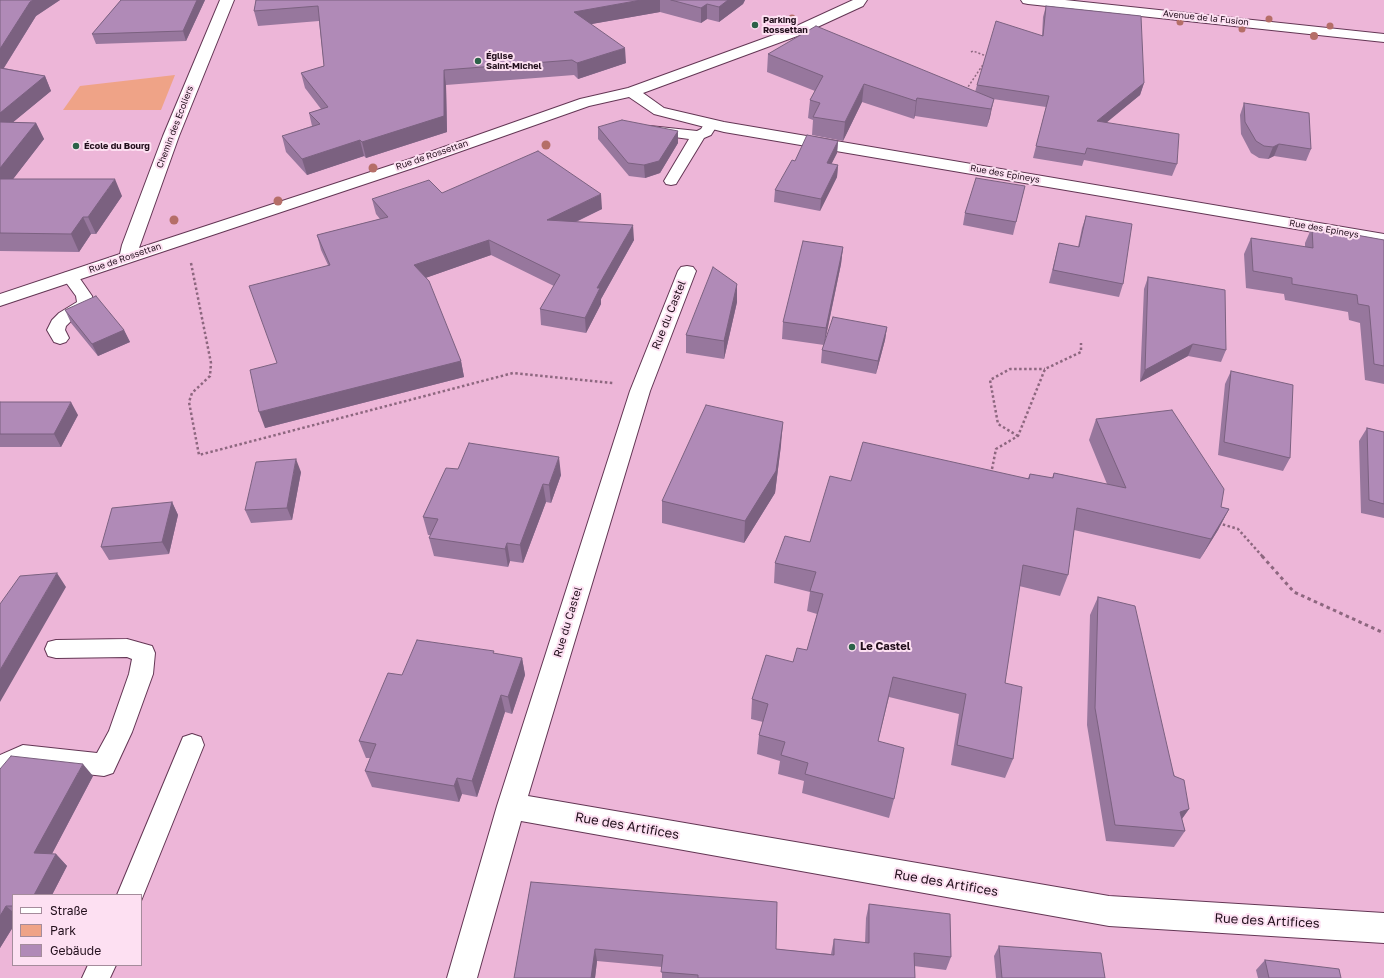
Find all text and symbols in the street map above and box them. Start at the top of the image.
street label: Avenue de la Fusion [1163,8,1249,28]
place label: Parking Rossettan [763,15,808,36]
marker: Parking Rossettan [750,20,760,30]
place label: Église Saint-Michel [486,51,541,72]
marker: Église Saint-Michel [473,56,483,66]
street label: Chemin des Ecoliers [154,84,196,170]
street label: Rue de Rossettan [394,138,470,172]
marker: École du Bourg [71,141,81,151]
place label: École du Bourg [84,141,150,151]
street label: Rue des Epineys [969,163,1041,185]
street label: Rue des Epineys [1288,218,1360,240]
street label: Rue de Rossettan [87,241,163,275]
street label: Rue du Castel [649,279,689,351]
street label: Rue du Castel [551,585,585,659]
place label: Le Castel [860,640,910,654]
marker: Le Castel [847,642,857,652]
street label: Rue des Artifices [574,809,680,843]
street label: Rue des Artifices [893,866,999,900]
legend [12,894,142,966]
text: Straße [50,903,88,918]
street label: Rue des Artifices [1214,910,1320,932]
text: Park [50,923,76,938]
text: Gebäude [50,943,101,958]

